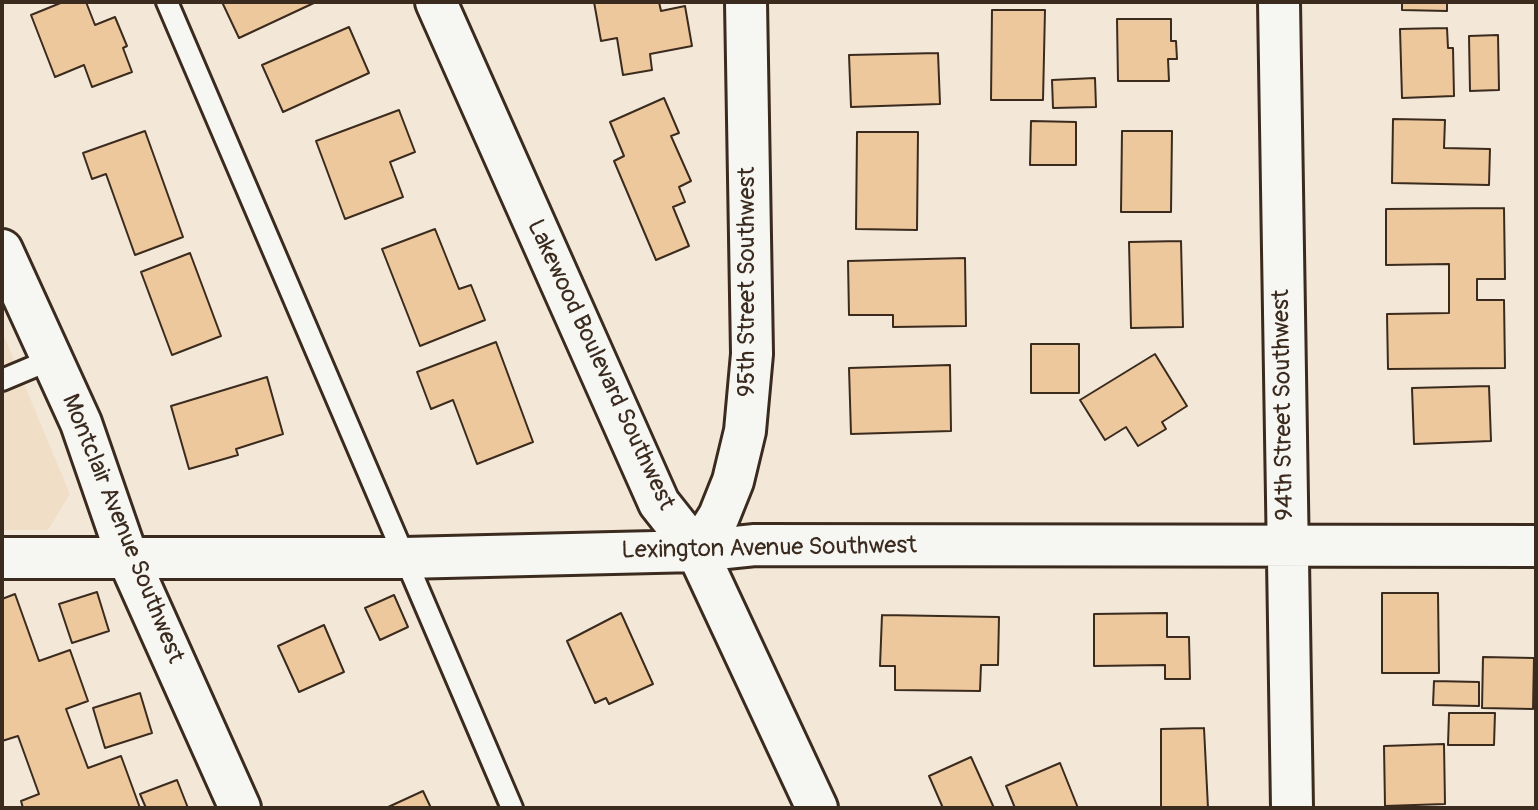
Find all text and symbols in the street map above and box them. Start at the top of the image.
street label: 95th Street Southwest [734,167,762,397]
street label: Lakewood Boulevard Southwest [520,215,680,515]
street label: 94th Street Southwest [1268,289,1300,521]
street label: Montclair Avenue Southwest [55,390,189,668]
street label: Lexington Avenue Southwest [621,532,917,566]

